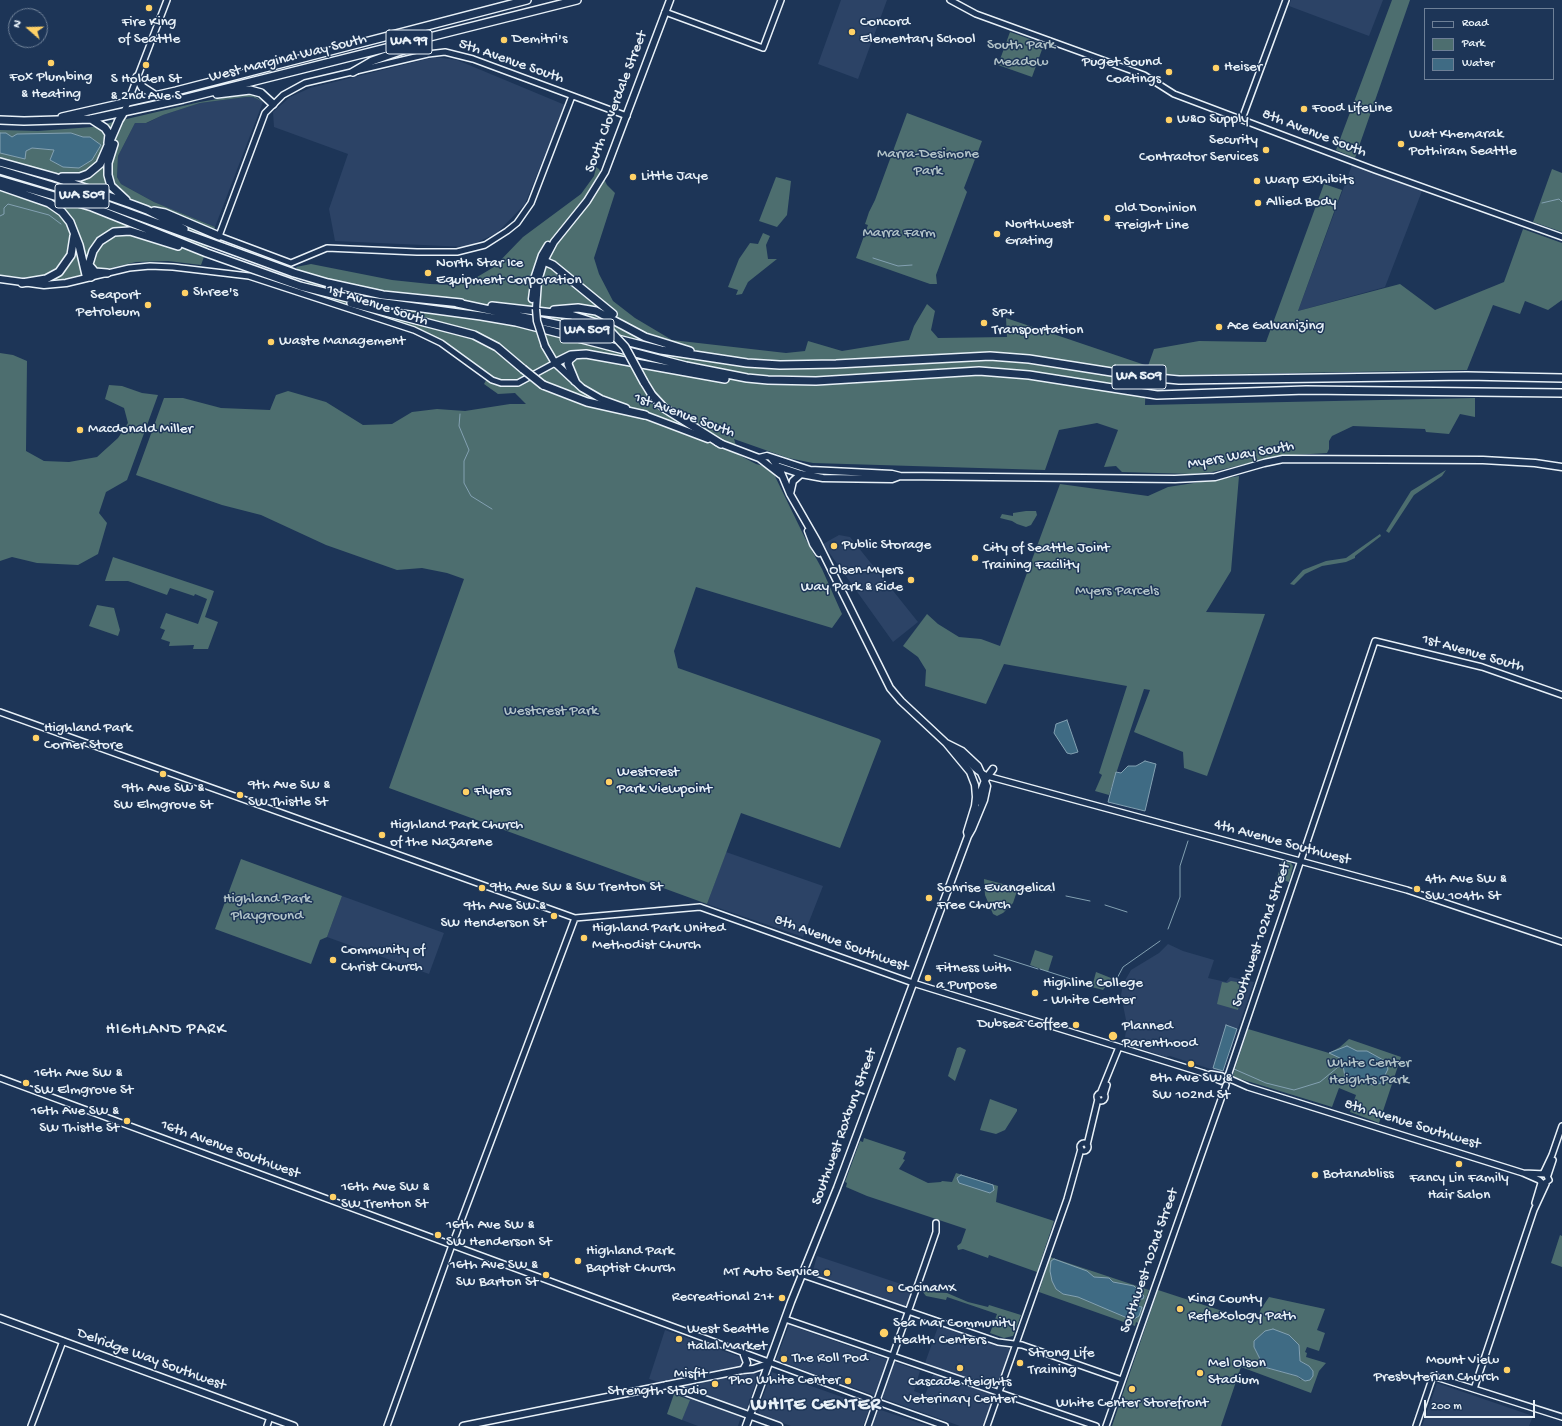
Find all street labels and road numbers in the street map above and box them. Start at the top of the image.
street label: South Cloverdale Street [582,29,652,175]
road number: WA 99 [386,30,432,54]
street label: West Marginal Way South [207,31,369,87]
street label: 5th Avenue South [456,36,566,88]
street label: 8th Avenue South [1259,106,1369,162]
road number: WA 509 [55,184,109,208]
street label: 1st Avenue South [324,281,430,331]
road number: WA 509 [560,319,614,343]
road number: WA 509 [1112,365,1166,389]
street label: 1st Avenue South [631,389,737,443]
street label: Myers Way South [1186,438,1296,474]
street label: 1st Avenue South [1420,631,1526,677]
street label: 4th Avenue Southwest [1212,816,1352,870]
street label: Southwest 102nd Street [1229,860,1295,1010]
street label: 8th Avenue Southwest [771,911,911,977]
street label: Southwest Roxbury Street [808,1046,882,1208]
street label: 8th Avenue Southwest [1342,1096,1482,1154]
street label: 16th Avenue Southwest [158,1116,302,1184]
street label: Southwest 102nd Street [1117,1186,1183,1336]
street label: Delridge Way Southwest [74,1325,228,1395]

